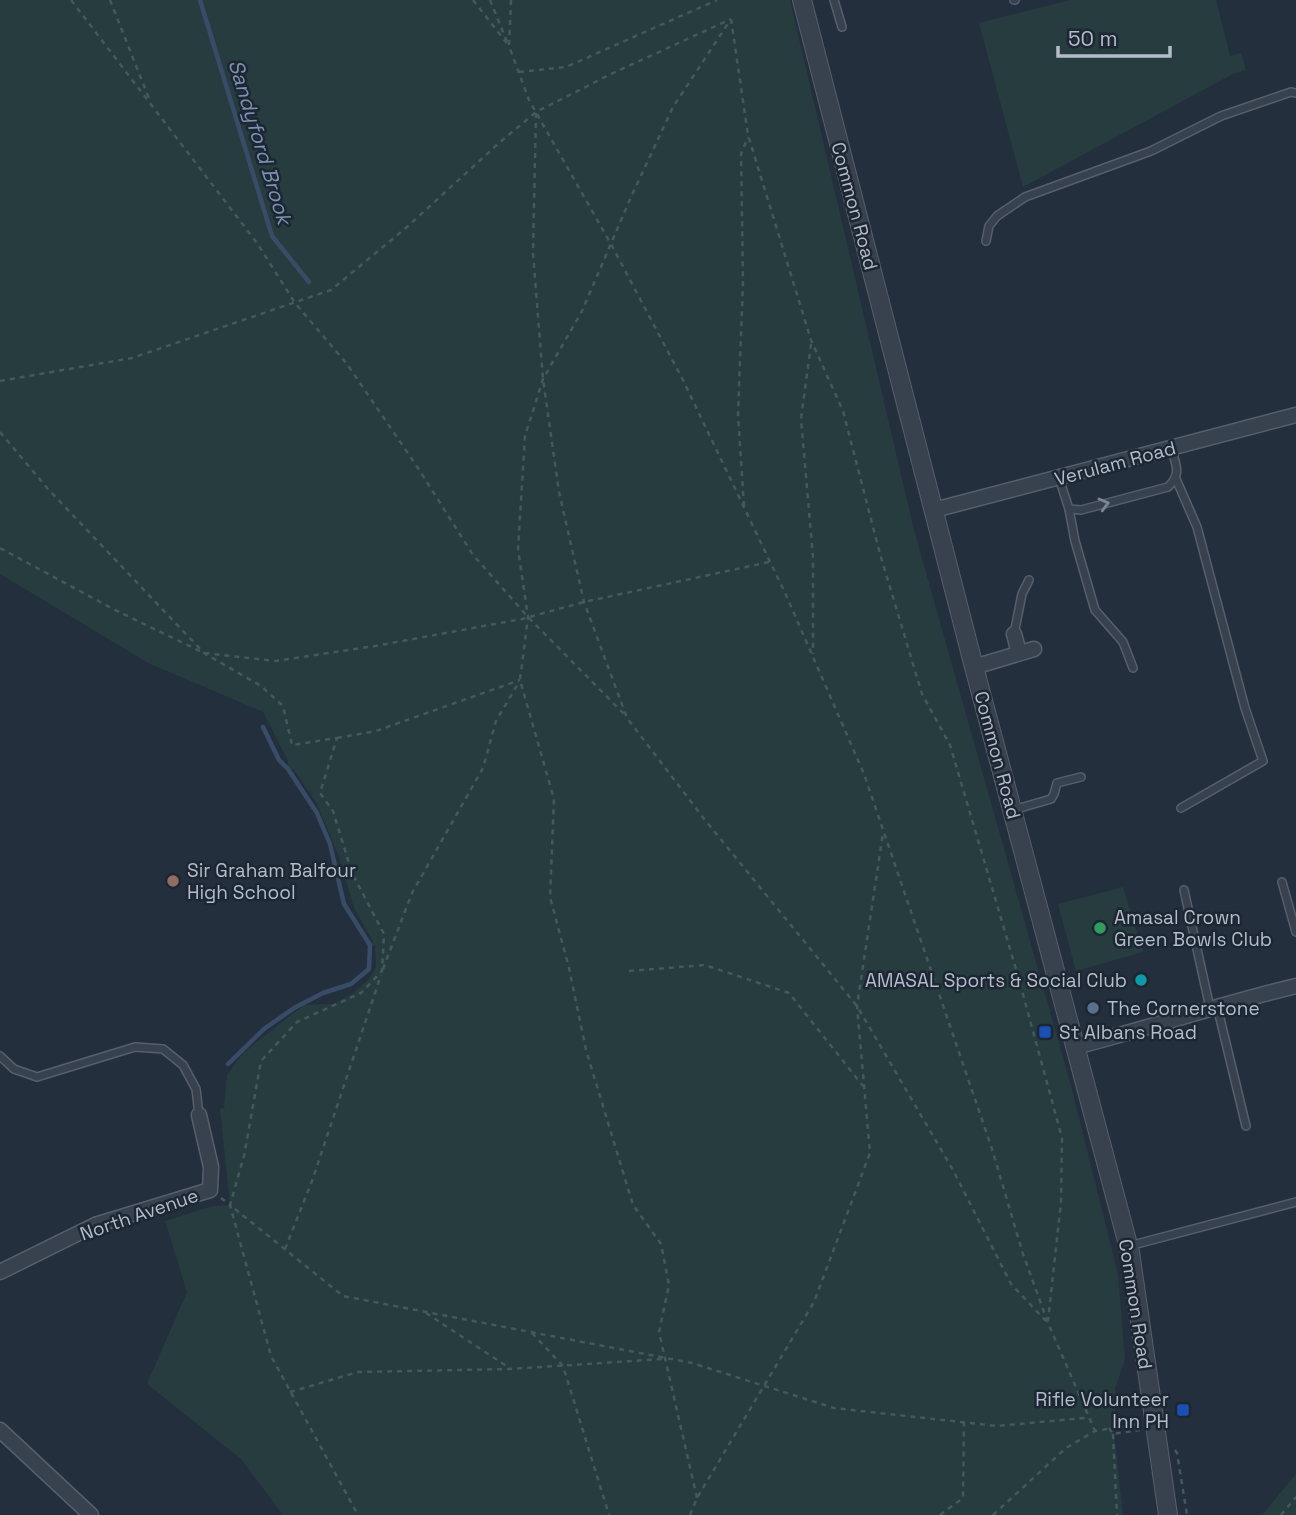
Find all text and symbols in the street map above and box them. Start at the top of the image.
scale bar [1058,14,1170,58]
text: 50 m [1068,25,1118,52]
water label: Sandyford Brook [223,56,299,230]
street label: Common Road [825,139,884,273]
street label: Verulam Road [1052,435,1179,492]
one-way arrow [1098,498,1110,512]
street label: Common Road [968,688,1027,822]
place label: Sir Graham Balfour High School [187,858,356,905]
marker: Sir Graham Balfour High School [165,873,181,889]
place label: Amasal Crown Green Bowls Club [1114,905,1272,952]
marker: Amasal Crown Green Bowls Club [1092,920,1108,936]
place label: AMASAL Sports & Social Club [865,968,1127,993]
marker: AMASAL Sports & Social Club [1133,972,1149,988]
place label: The Cornerstone [1107,996,1260,1021]
marker: The Cornerstone [1085,1000,1101,1016]
place label: St Albans Road [1059,1020,1197,1045]
marker: St Albans Road [1037,1024,1053,1040]
street label: North Avenue [77,1183,202,1246]
street label: Common Road [1113,1237,1158,1371]
place label: Rifle Volunteer Inn PH [1035,1387,1169,1434]
marker: Rifle Volunteer Inn PH [1175,1402,1191,1418]

